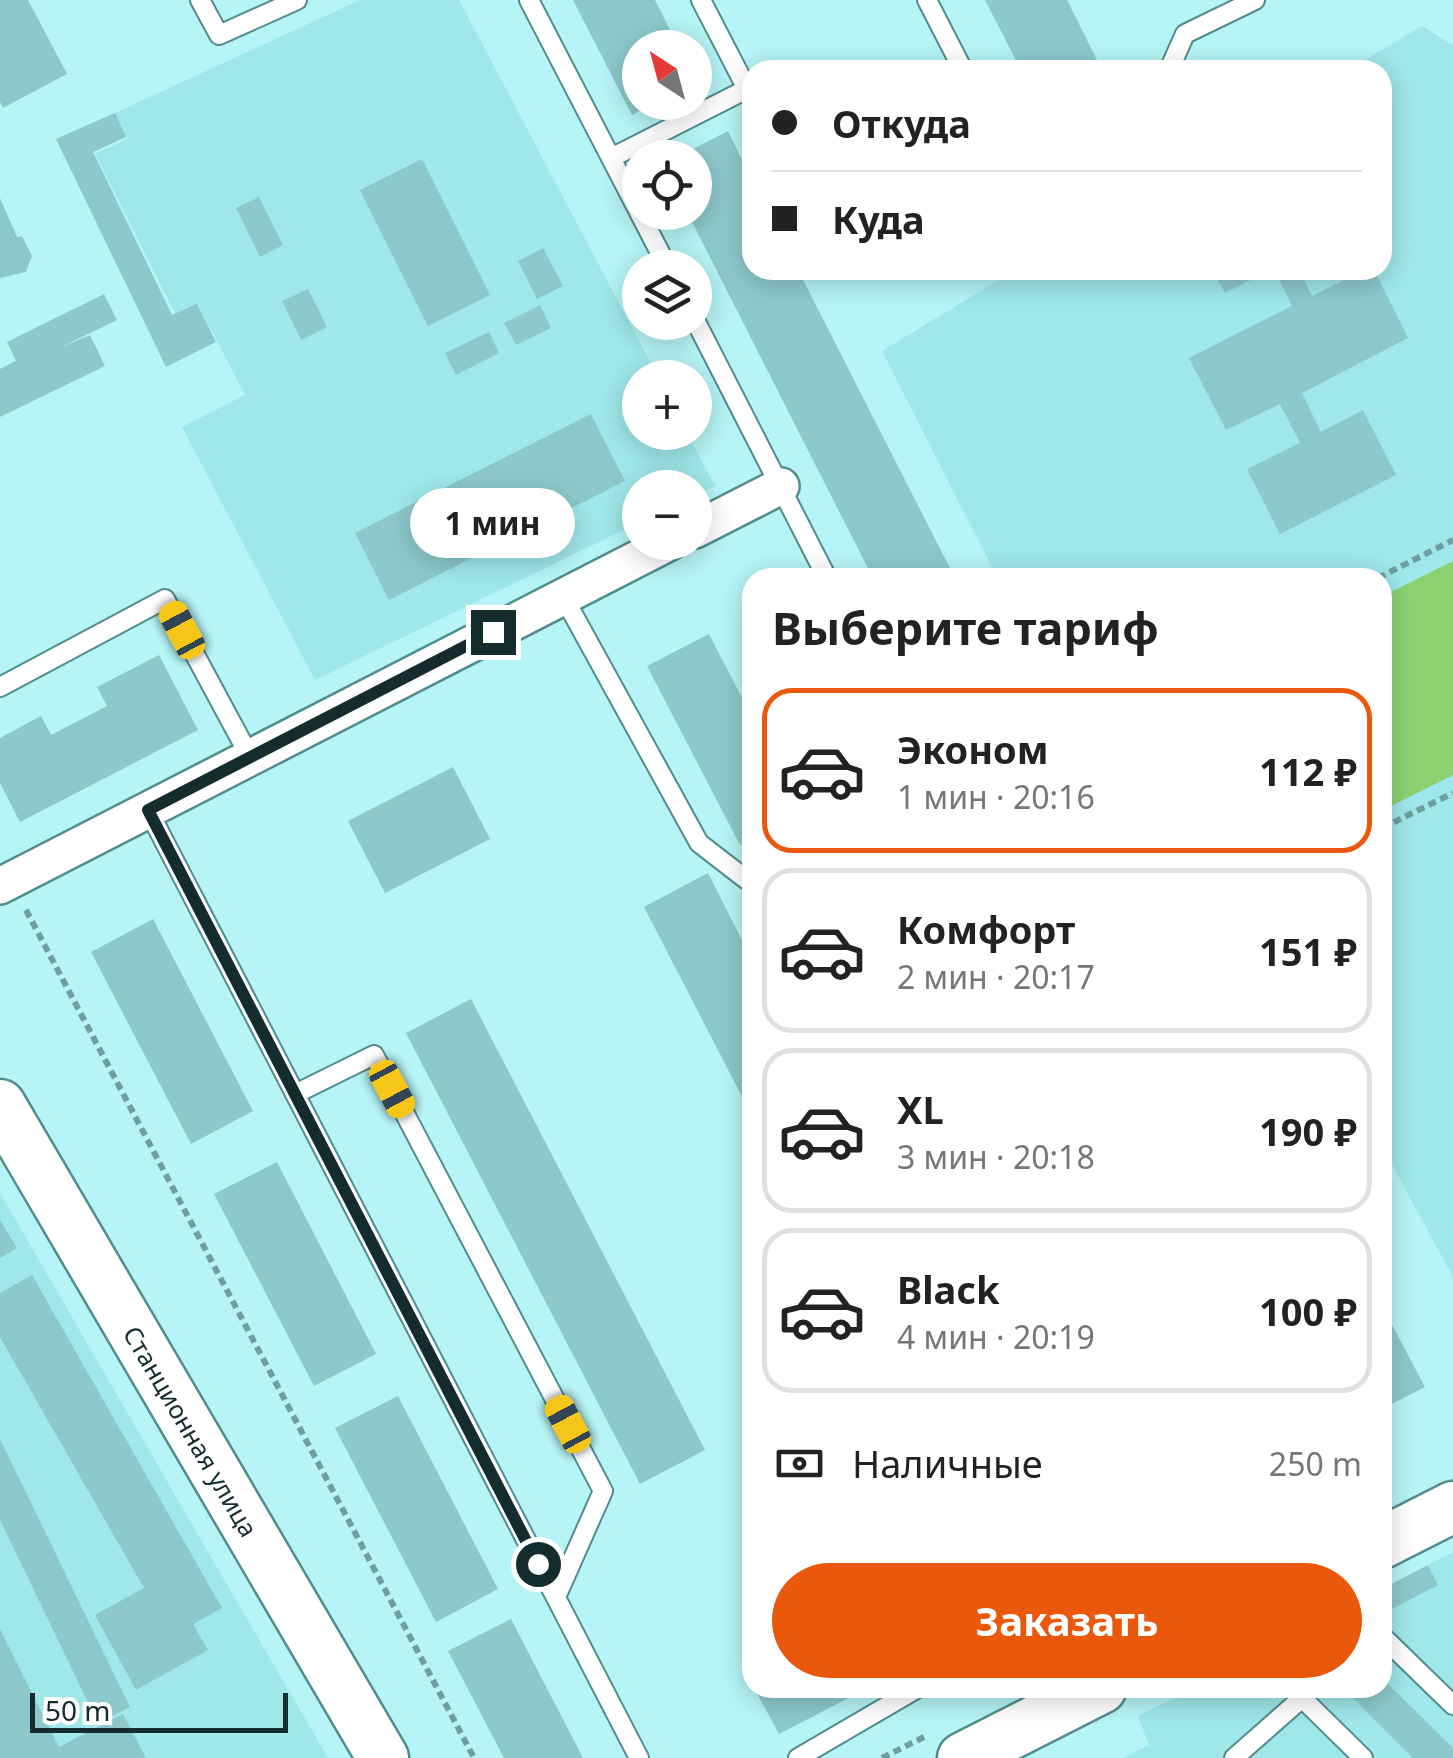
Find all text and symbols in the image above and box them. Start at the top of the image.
north arrow [622,30,712,120]
map controls [622,30,712,560]
text: Откуда [832,97,971,149]
button: locate [622,140,712,230]
text: Куда [832,193,925,245]
button: layers [622,250,712,340]
button: + [622,360,712,450]
button: − [622,470,712,560]
callout: 1 мин [410,487,576,557]
text: 1 мин [445,501,540,544]
car [155,596,209,664]
text: Выберите тариф [772,597,1159,658]
route end [471,610,516,655]
text: Эконом [897,723,1049,775]
icon: car [777,726,867,816]
text: 112 ₽ [1259,745,1357,797]
text: 1 мин · 20:16 [897,775,1095,818]
text: Комфорт [897,903,1075,955]
icon: car [777,906,867,996]
text: 151 ₽ [1259,925,1357,977]
text: 2 мин · 20:17 [897,955,1095,998]
car [365,1055,419,1123]
text: XL [897,1083,944,1135]
icon: car [777,1086,867,1176]
text: 190 ₽ [1259,1105,1357,1157]
text: 3 мин · 20:18 [897,1135,1095,1178]
text: Black [897,1263,1000,1315]
icon: car [777,1266,867,1356]
text: 100 ₽ [1259,1285,1357,1337]
text: 4 мин · 20:19 [897,1315,1095,1358]
street label: Станционная улица [116,1319,266,1543]
car [541,1390,595,1458]
icon: cash [772,1436,827,1491]
text: Наличные [852,1437,1043,1489]
text: 250 m [1269,1442,1362,1485]
route start [516,1542,561,1587]
button: Заказать [772,1563,1362,1678]
scale bar [30,1688,288,1732]
text: 50 m [45,1691,111,1729]

